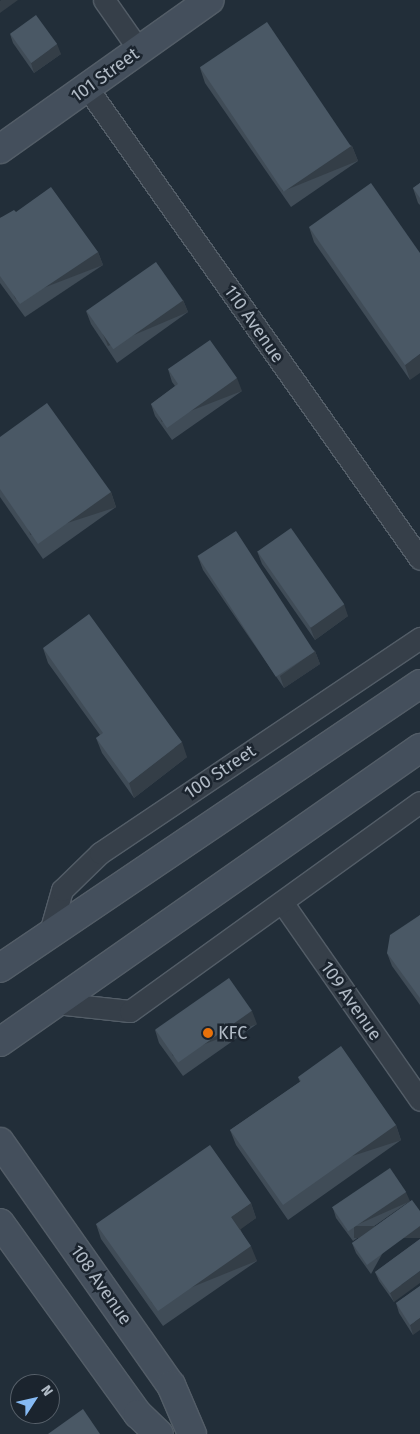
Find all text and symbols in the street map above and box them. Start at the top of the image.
street label: 101 Street [67,43,143,107]
street label: 110 Avenue [219,281,289,367]
street label: 100 Street [180,740,260,804]
street label: 109 Avenue [316,957,386,1045]
place label: KFC [218,1022,247,1044]
marker: KFC [202,1027,214,1039]
street label: 108 Avenue [66,1241,136,1329]
north arrow [10,1374,60,1424]
text: N [37,1382,57,1399]

